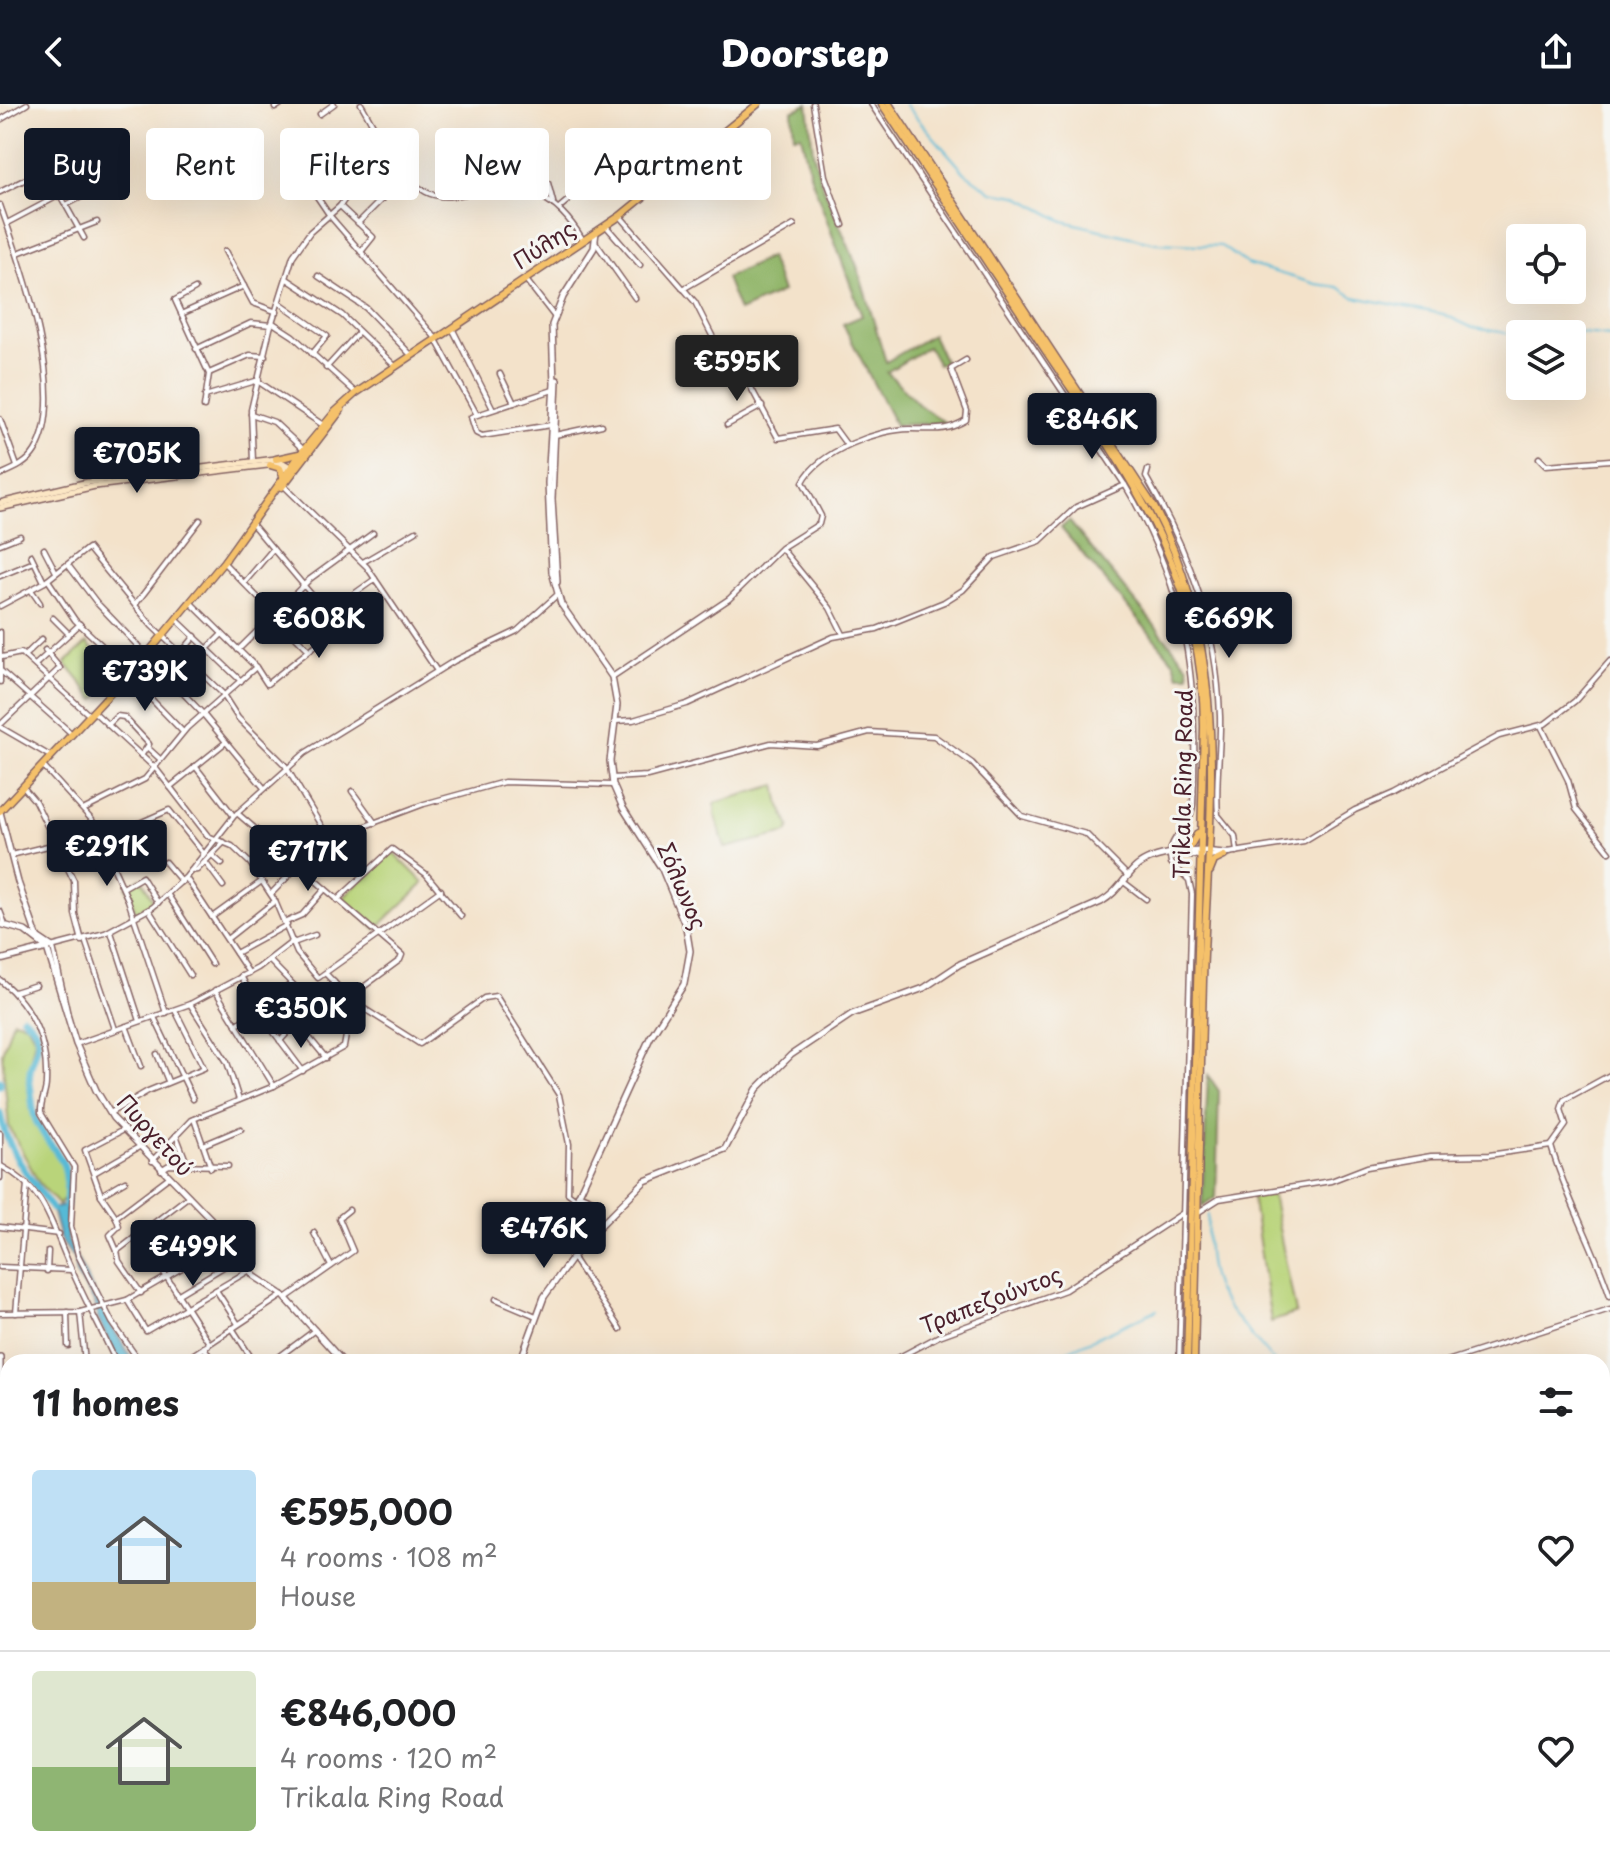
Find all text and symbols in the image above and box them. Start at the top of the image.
text: Doorstep [721,25,889,79]
icon: back [32,30,76,74]
icon: share [1534,30,1578,74]
chip: Buy [24,128,130,200]
chip: Rent [146,128,264,200]
chip: Filters [280,128,419,200]
chip: New [435,128,549,200]
chip: Apartment [565,128,771,200]
street label: Πύλης [506,211,581,276]
map controls [1506,224,1586,400]
button: locate [1506,224,1586,304]
button: layers [1506,320,1586,400]
pin: €595K [681,335,793,403]
text: €595K [693,341,781,380]
pin: €846K [1036,393,1148,461]
text: €846K [1046,399,1138,438]
pin: €705K [81,427,193,495]
text: €705K [93,433,181,472]
pin: €608K [263,592,375,660]
pin: €669K [1173,592,1285,660]
text: €608K [273,598,365,637]
text: €669K [1184,598,1274,637]
pin: €739K [89,645,201,713]
text: €739K [102,651,188,690]
street label: Trikala Ring Road [1163,689,1200,879]
pin: €291K [51,820,163,888]
pin: €717K [252,825,364,893]
text: €291K [65,826,149,865]
text: €717K [268,831,348,870]
street label: Σόλωνος [650,837,716,934]
pin: €350K [245,982,357,1050]
text: €350K [255,988,347,1027]
street label: Πυργετού [110,1086,202,1182]
pin: €476K [488,1202,600,1270]
text: €476K [500,1208,588,1247]
pin: €499K [137,1220,249,1288]
text: €499K [149,1226,237,1265]
street label: Τραπεζούντος [915,1256,1066,1341]
text: 11 homes [32,1376,179,1428]
icon: filters [1534,1380,1578,1424]
text: €595,000 [280,1485,453,1537]
icon: home [96,1502,192,1598]
icon: heart [1534,1528,1578,1572]
text: 4 rooms · 108 m² [280,1537,498,1576]
text: House [280,1576,356,1615]
text: €846,000 [280,1686,456,1738]
icon: home [96,1703,192,1799]
icon: heart [1534,1729,1578,1773]
text: 4 rooms · 120 m² [280,1738,497,1777]
text: Trikala Ring Road [280,1777,504,1816]

